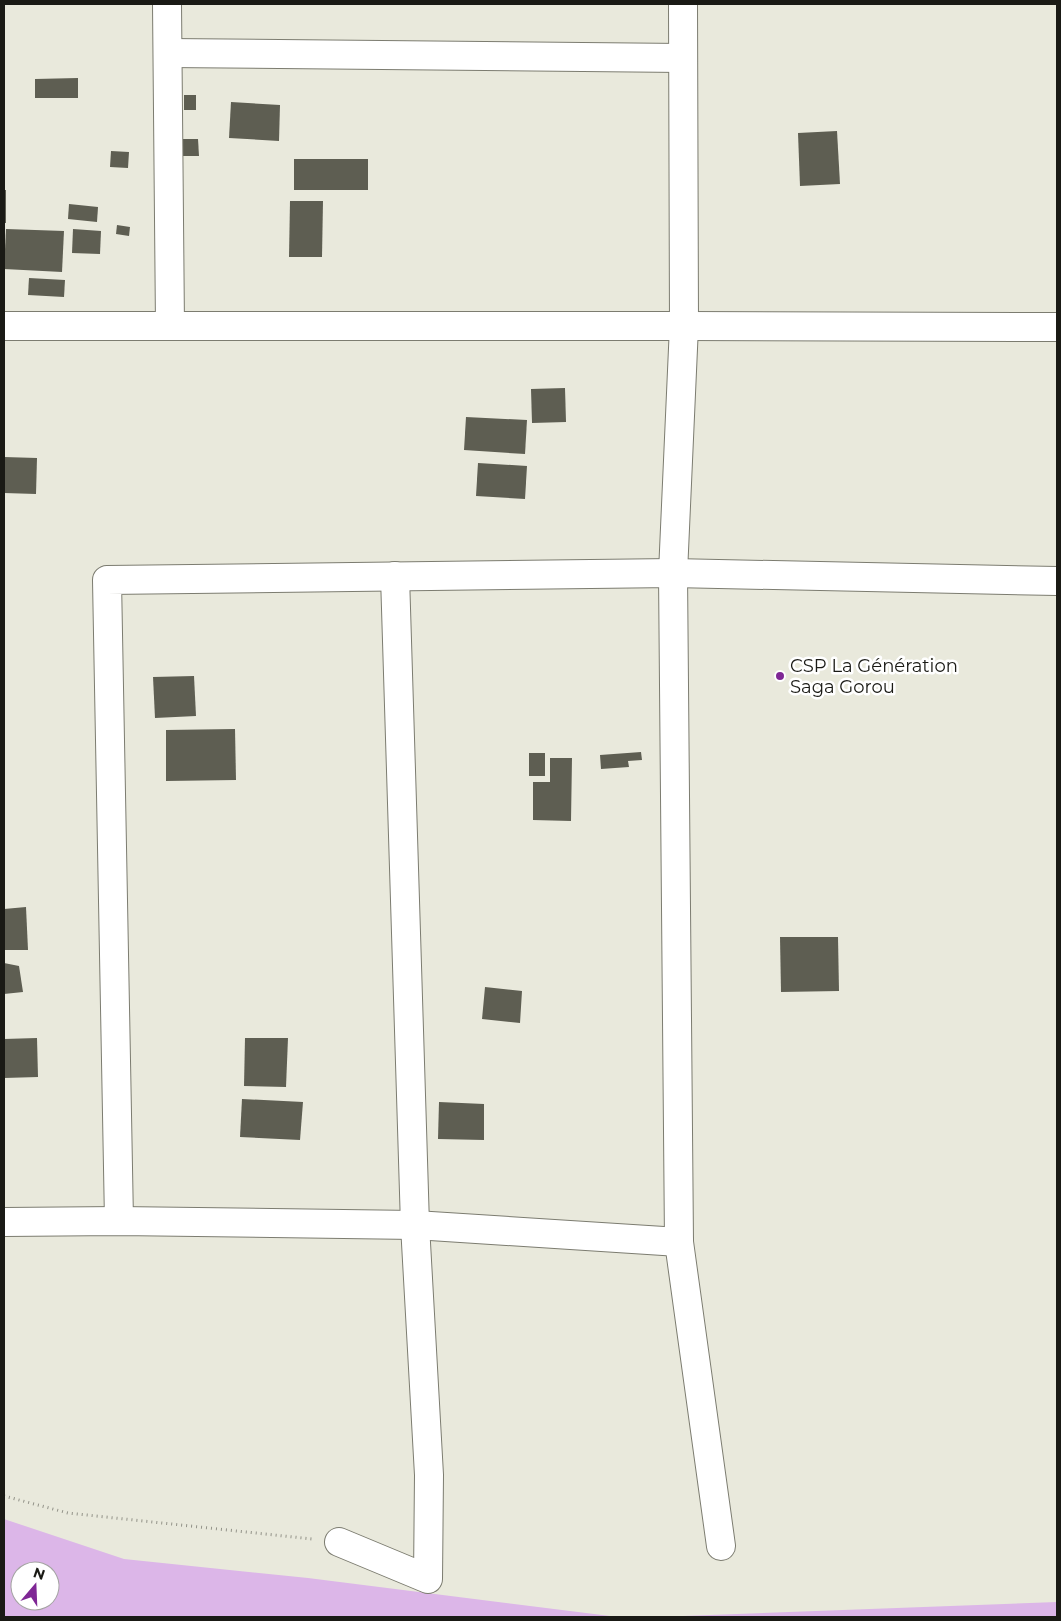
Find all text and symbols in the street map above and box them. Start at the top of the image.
place label: CSP La Génération Saga Gorou [790,655,958,698]
marker: CSP La Génération Saga Gorou [774,670,786,682]
north arrow [10,1561,60,1611]
text: N [31,1563,48,1584]

